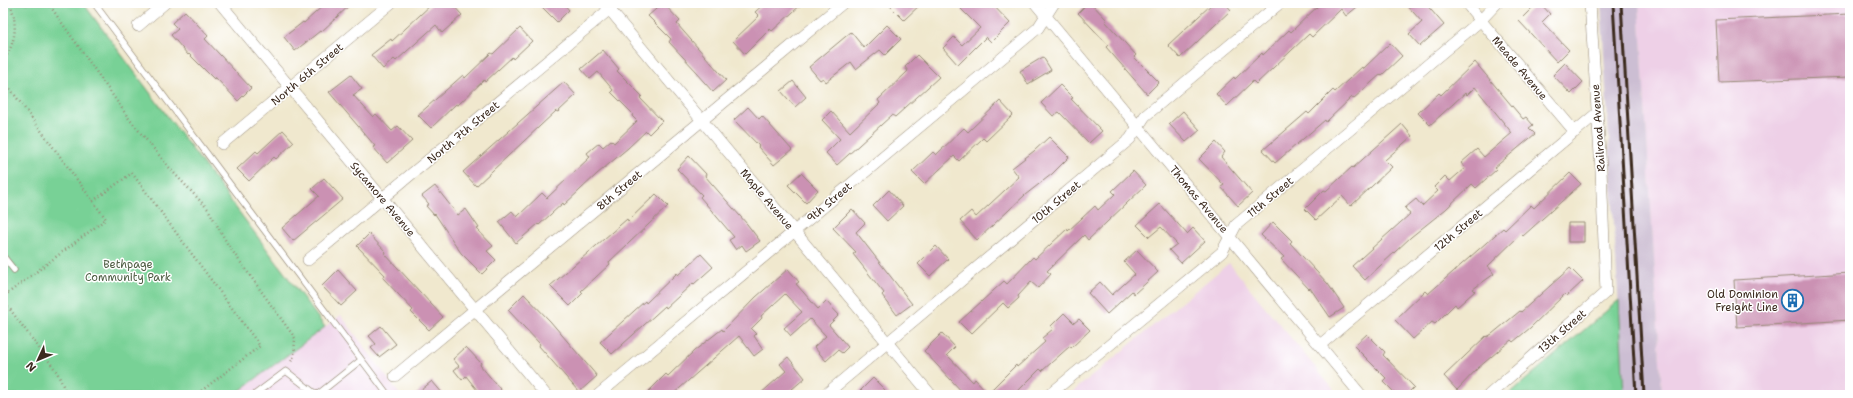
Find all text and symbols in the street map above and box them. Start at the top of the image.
street label: Meade Avenue [1488,33,1551,103]
street label: North 6th Street [268,40,347,109]
street label: Railroad Avenue [1588,84,1609,172]
street label: North 7th Street [424,98,503,167]
street label: Sycamore Avenue [347,159,418,240]
street label: Thomas Avenue [1166,162,1231,236]
street label: Maple Avenue [737,166,797,233]
street label: 8th Street [593,167,645,214]
street label: 11th Street [1244,173,1297,221]
street label: 10th Street [1029,177,1084,227]
street label: 9th Street [803,179,855,226]
street label: 12th Street [1431,206,1486,255]
park label: Bethpage Community Park [85,257,171,285]
place label: Old Dominion Freight Line [1707,287,1778,315]
building icon: Old Dominion Freight Line [1780,287,1806,313]
street label: 13th Street [1535,306,1590,356]
north arrow [18,340,58,380]
text: N [23,358,40,375]

